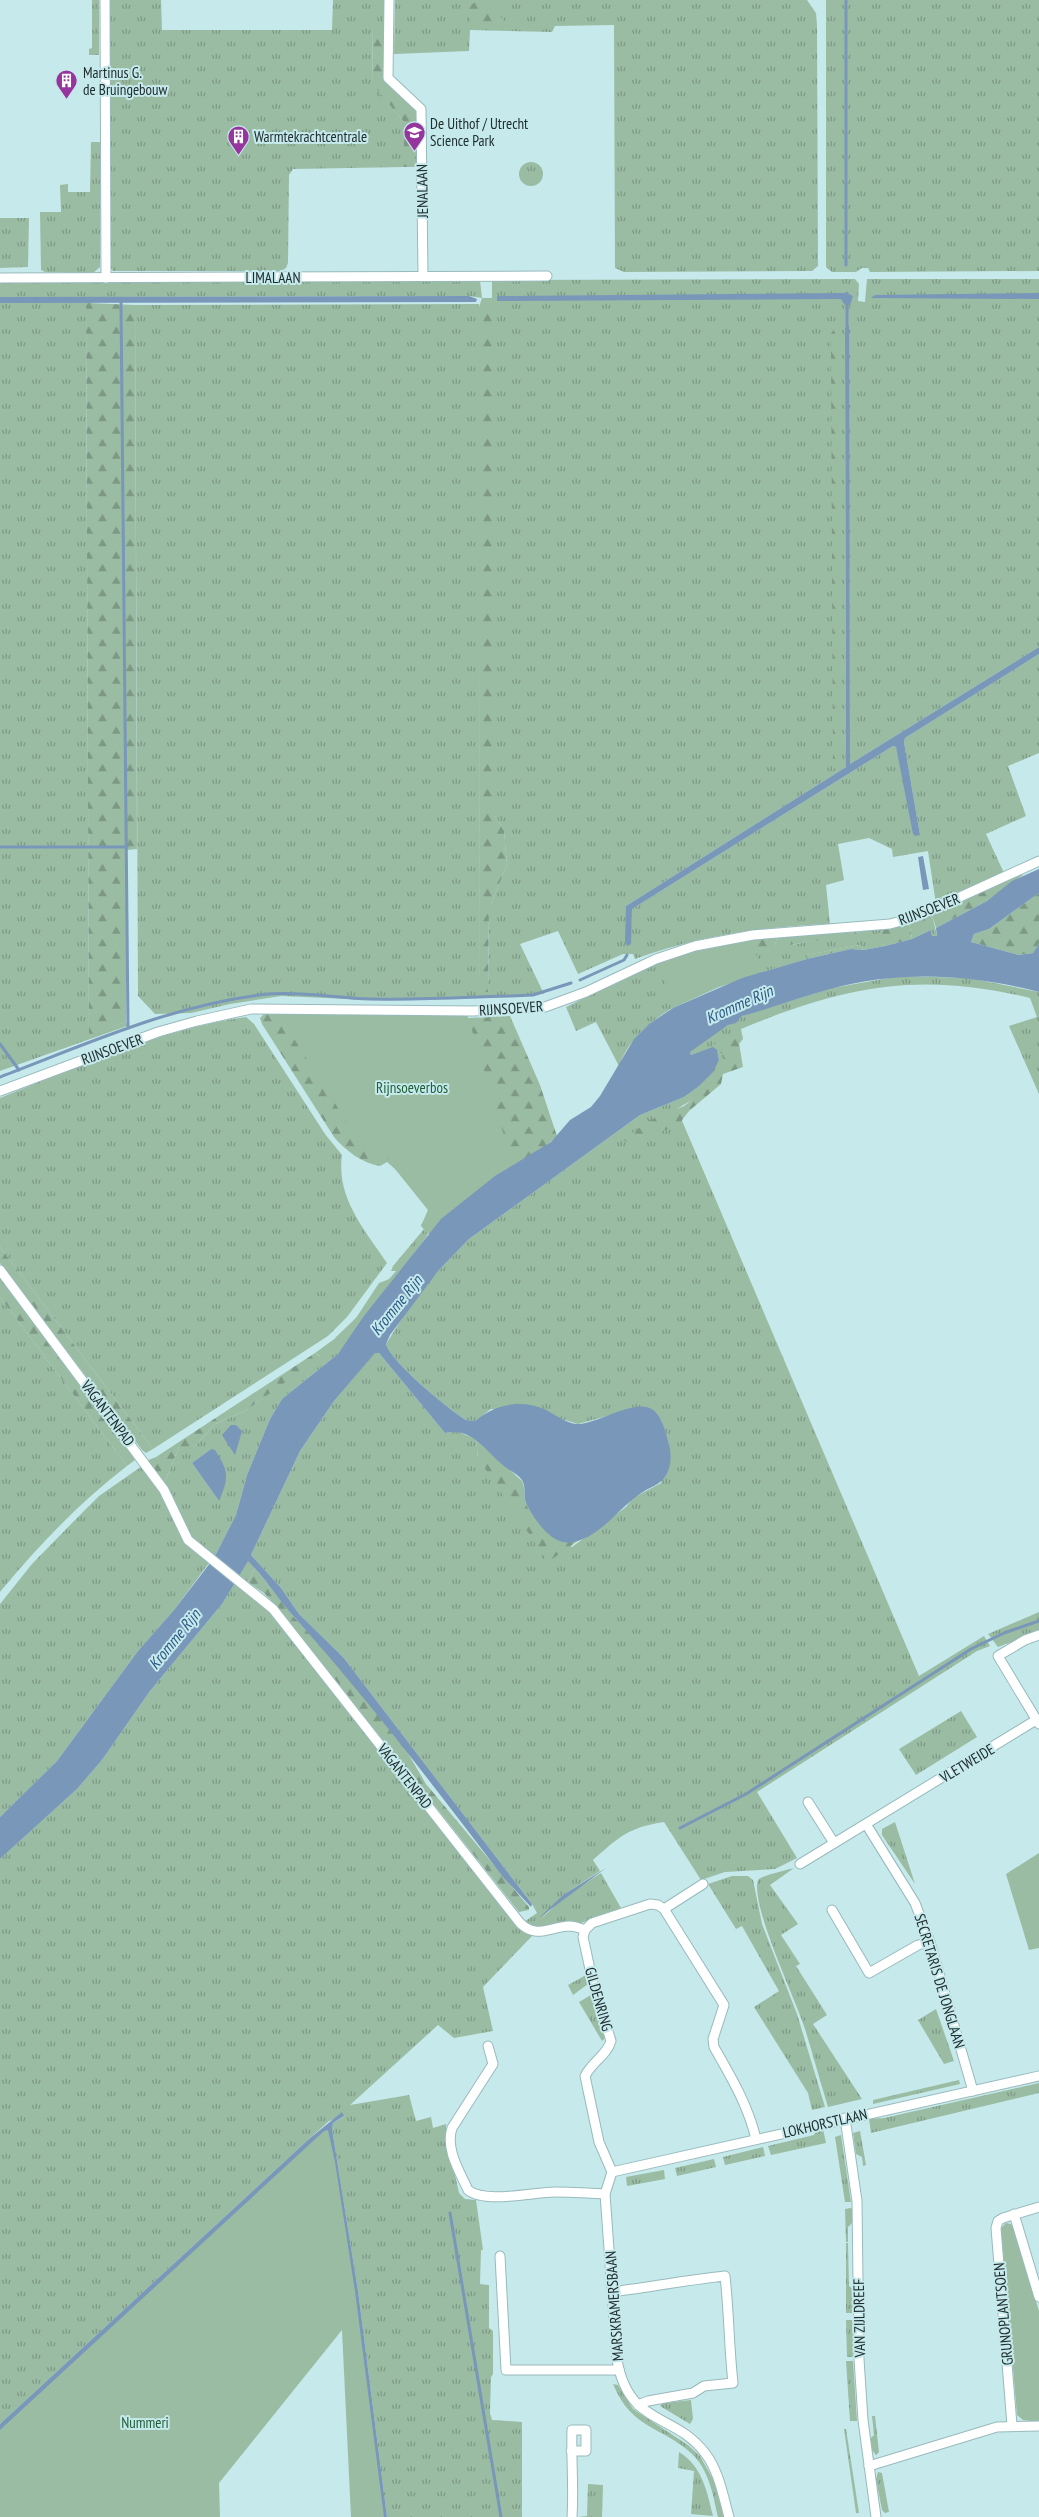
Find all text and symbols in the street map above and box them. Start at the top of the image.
place label: Martinus G. de Bruingebouw [83,63,168,99]
building icon: Martinus G. de Bruingebouw [55,69,79,100]
place label: De Uithof / Utrecht Science Park [430,114,528,150]
school or university icon: De Uithof / Utrecht Science Park [402,120,426,151]
building icon: Warmtekrachtcentrale [226,124,250,155]
place label: Warmtekrachtcentrale [254,127,367,146]
street label: JENALAAN [412,164,432,219]
street label: LIMALAAN [246,268,300,287]
street label: RIJNSOEVER [896,889,962,929]
water label: Kromme Rijn [702,980,777,1028]
street label: RIJNSOEVER [478,996,544,1020]
street label: RIJNSOEVER [79,1029,145,1069]
park label: Rijnsoeverbos [376,1078,448,1097]
water label: Kromme Rijn [366,1270,427,1339]
street label: VAGANTENPAD [76,1375,139,1450]
water label: Kromme Rijn [144,1604,205,1673]
street label: VAGANTENPAD [373,1739,437,1813]
street label: VLETWEIDE [935,1739,998,1787]
street label: SECRETARIS DE JONGLAAN [910,1911,970,2051]
street label: GILDENRING [581,1965,617,2033]
street label: LOKHORSTLAAN [781,2104,869,2142]
street label: MARSKRAMERSBAAN [601,2250,627,2362]
street label: GRUNOPLANTSOEN [989,2262,1017,2366]
street label: VAN ZIJLDREEF [849,2279,869,2358]
park label: Nummeri [121,2413,169,2432]

